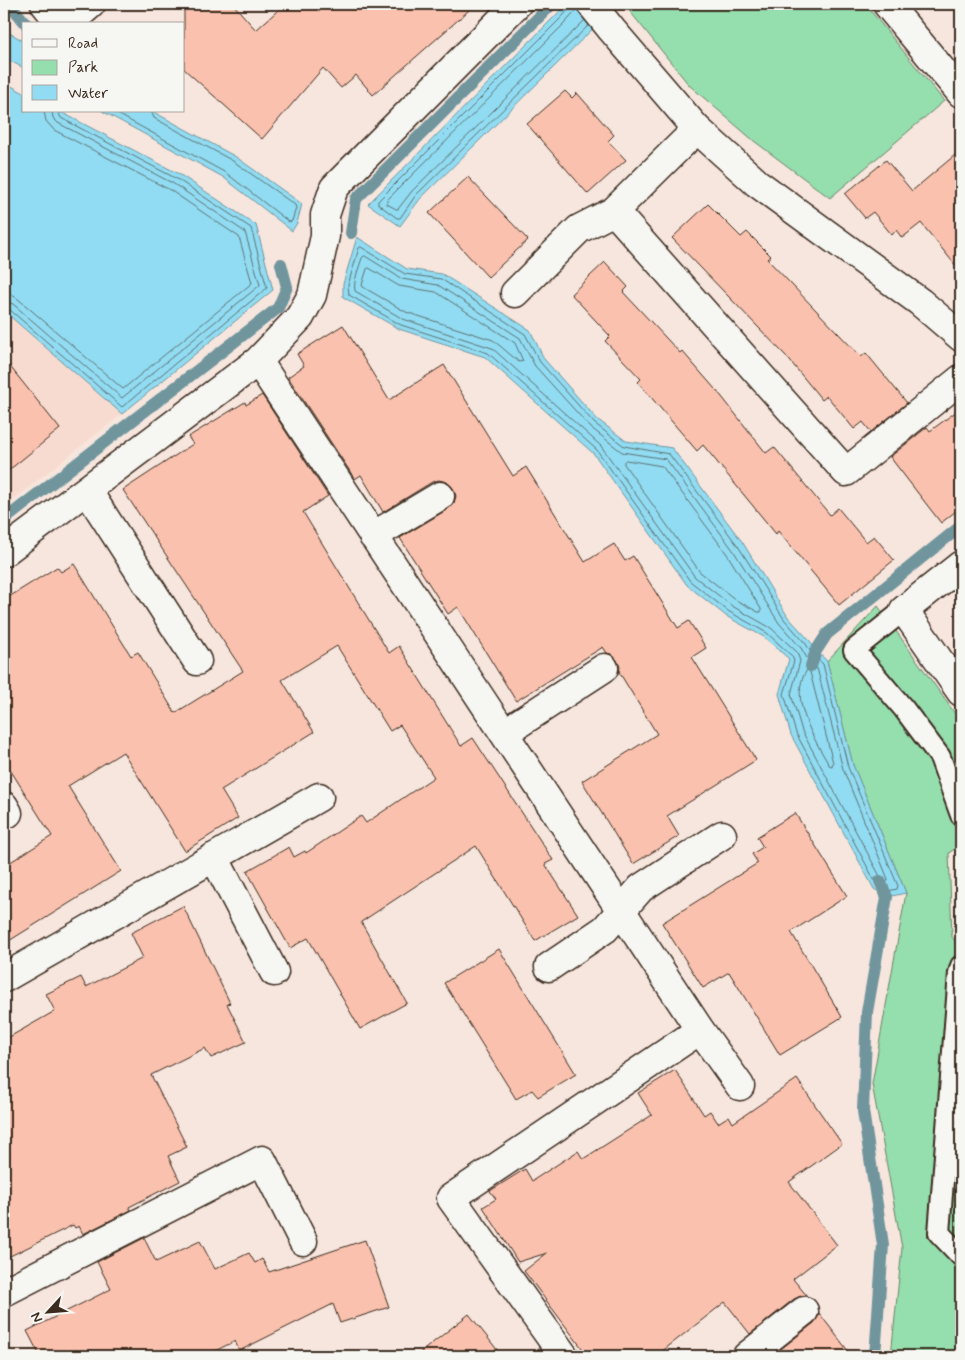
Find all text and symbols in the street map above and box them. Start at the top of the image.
legend [22,22,185,112]
text: Road [68,34,98,54]
text: Park [68,58,98,78]
text: Water [68,84,108,104]
north arrow [22,1288,72,1338]
text: N [27,1309,47,1325]

